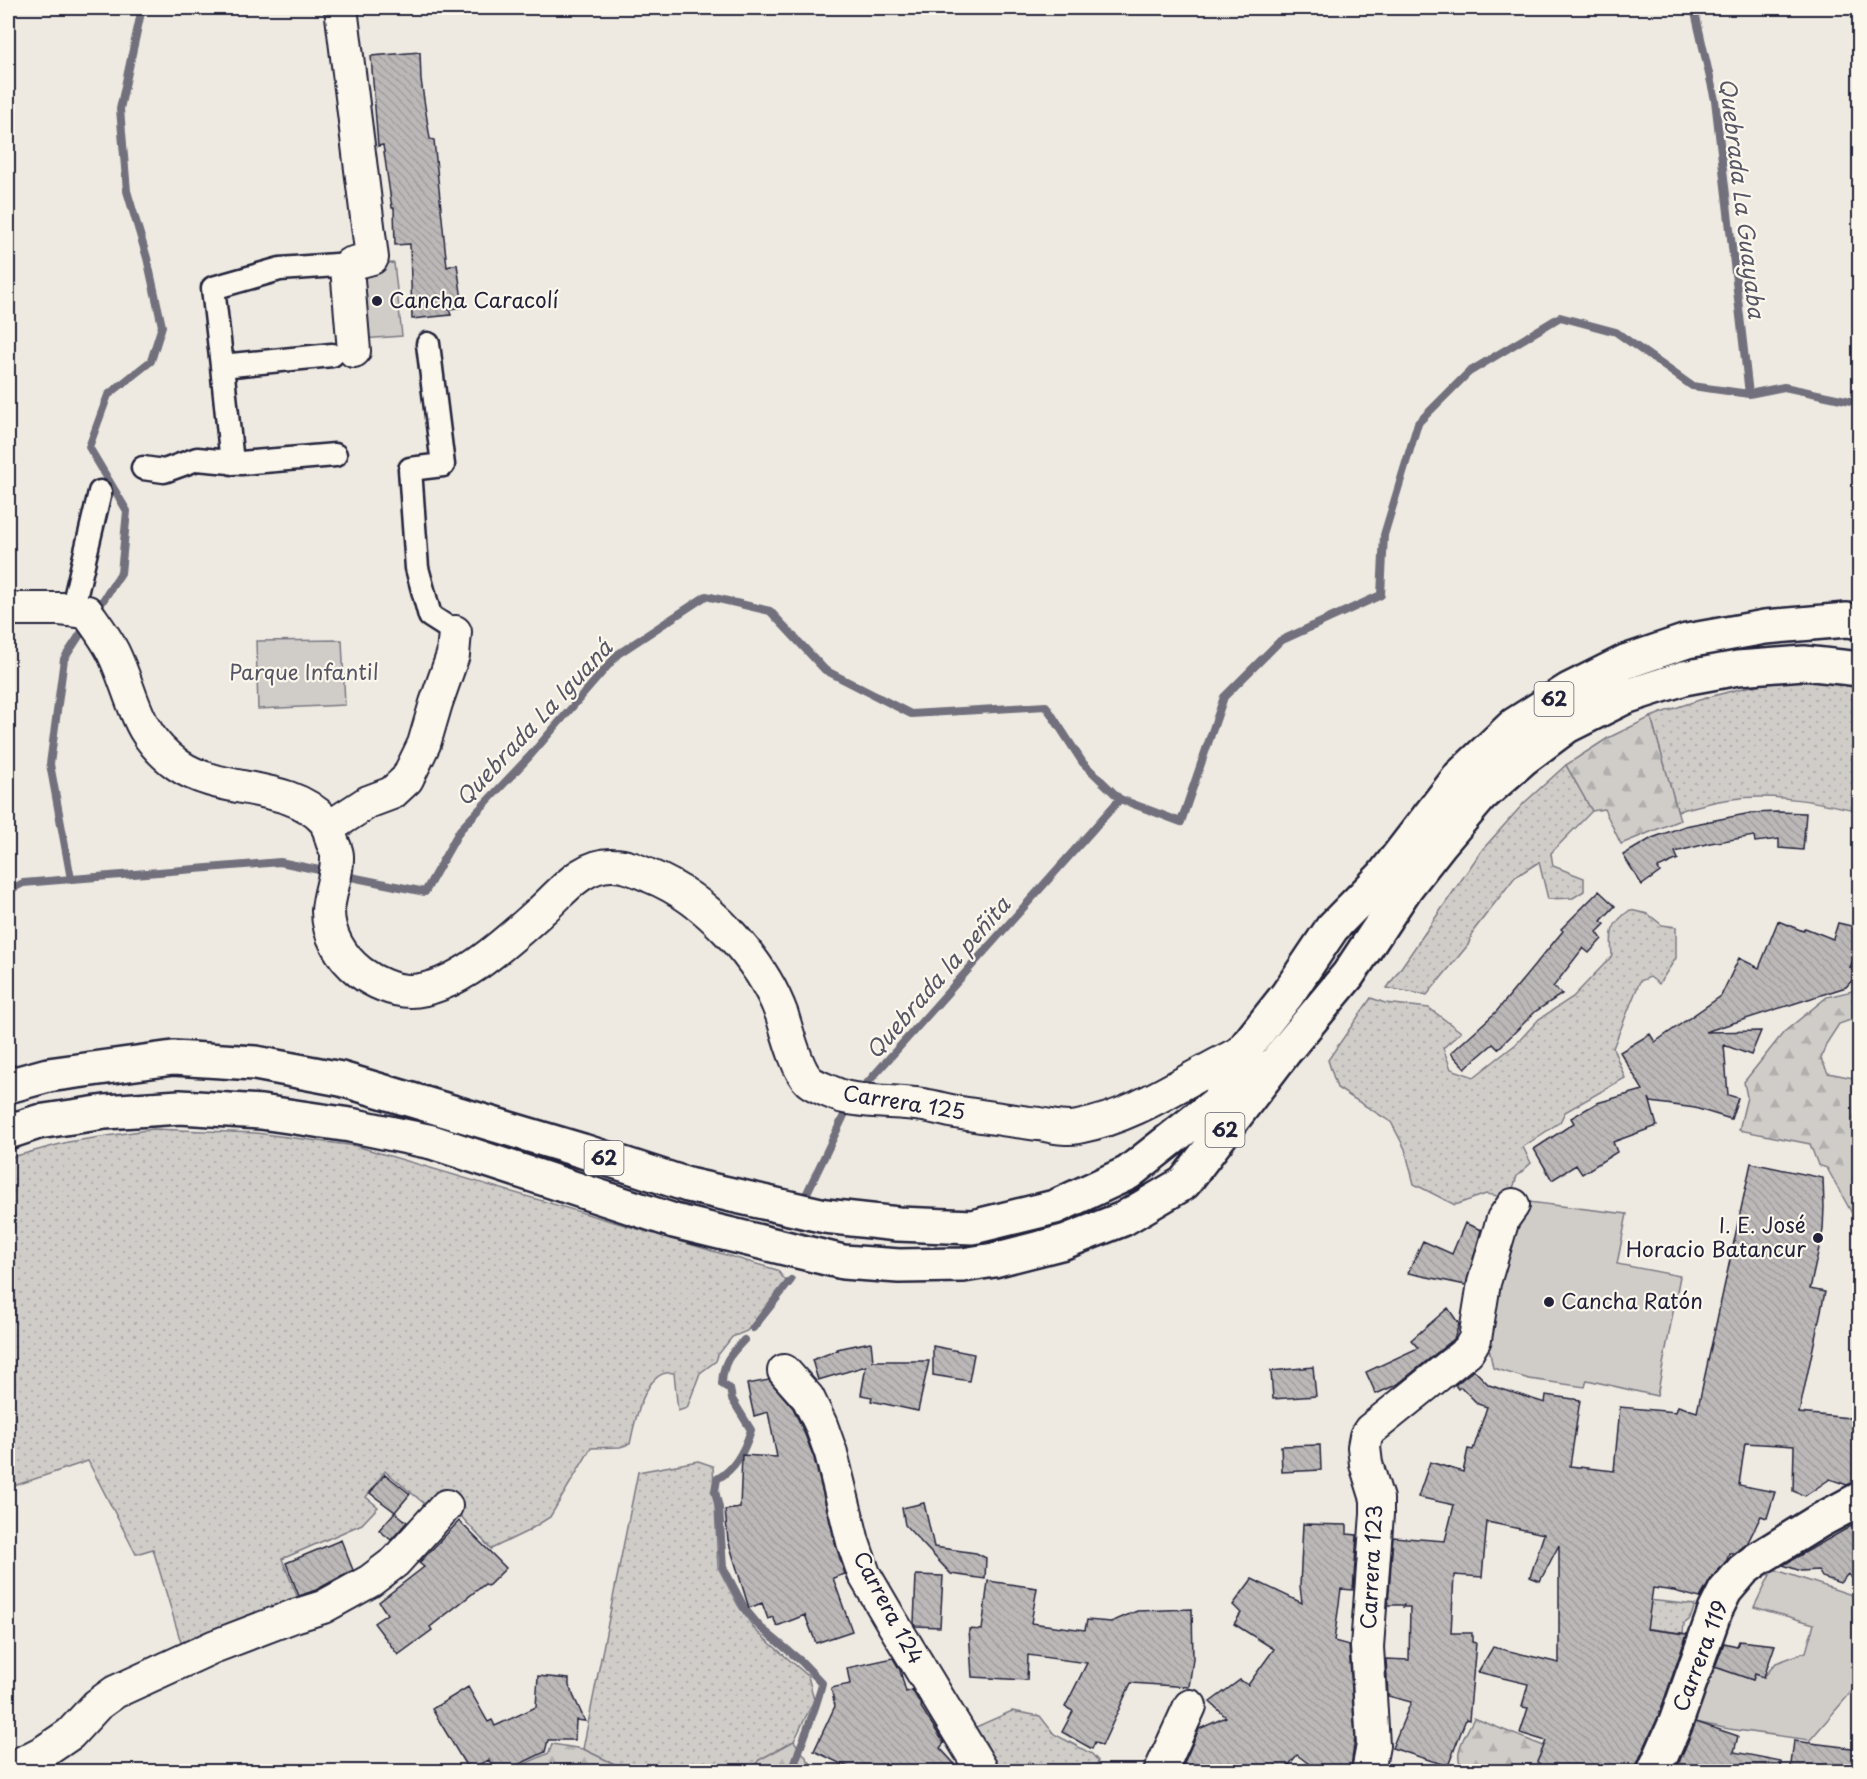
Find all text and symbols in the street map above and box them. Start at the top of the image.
water label: Quebrada La Guayaba [1712,76,1775,321]
place label: Cancha Caracolí [389,283,559,315]
marker: Cancha Caracolí [370,294,384,308]
water label: Quebrada La Iguaná [447,631,620,813]
park label: Parque Infantil [229,655,379,687]
road number: 62 [1534,682,1574,716]
water label: Quebrada la peñita [857,888,1018,1065]
street label: Carrera 125 [841,1076,968,1126]
road number: 62 [1206,1113,1244,1147]
road number: 62 [584,1141,624,1175]
place label: I. E. José Horacio Batancur [1626,1208,1806,1264]
marker: I. E. José Horacio Batancur [1811,1231,1825,1245]
place label: Cancha Ratón [1561,1284,1703,1316]
marker: Cancha Ratón [1542,1295,1556,1309]
street label: Carrera 123 [1351,1504,1389,1630]
street label: Carrera 124 [847,1545,933,1669]
street label: Carrera 119 [1663,1595,1735,1716]

